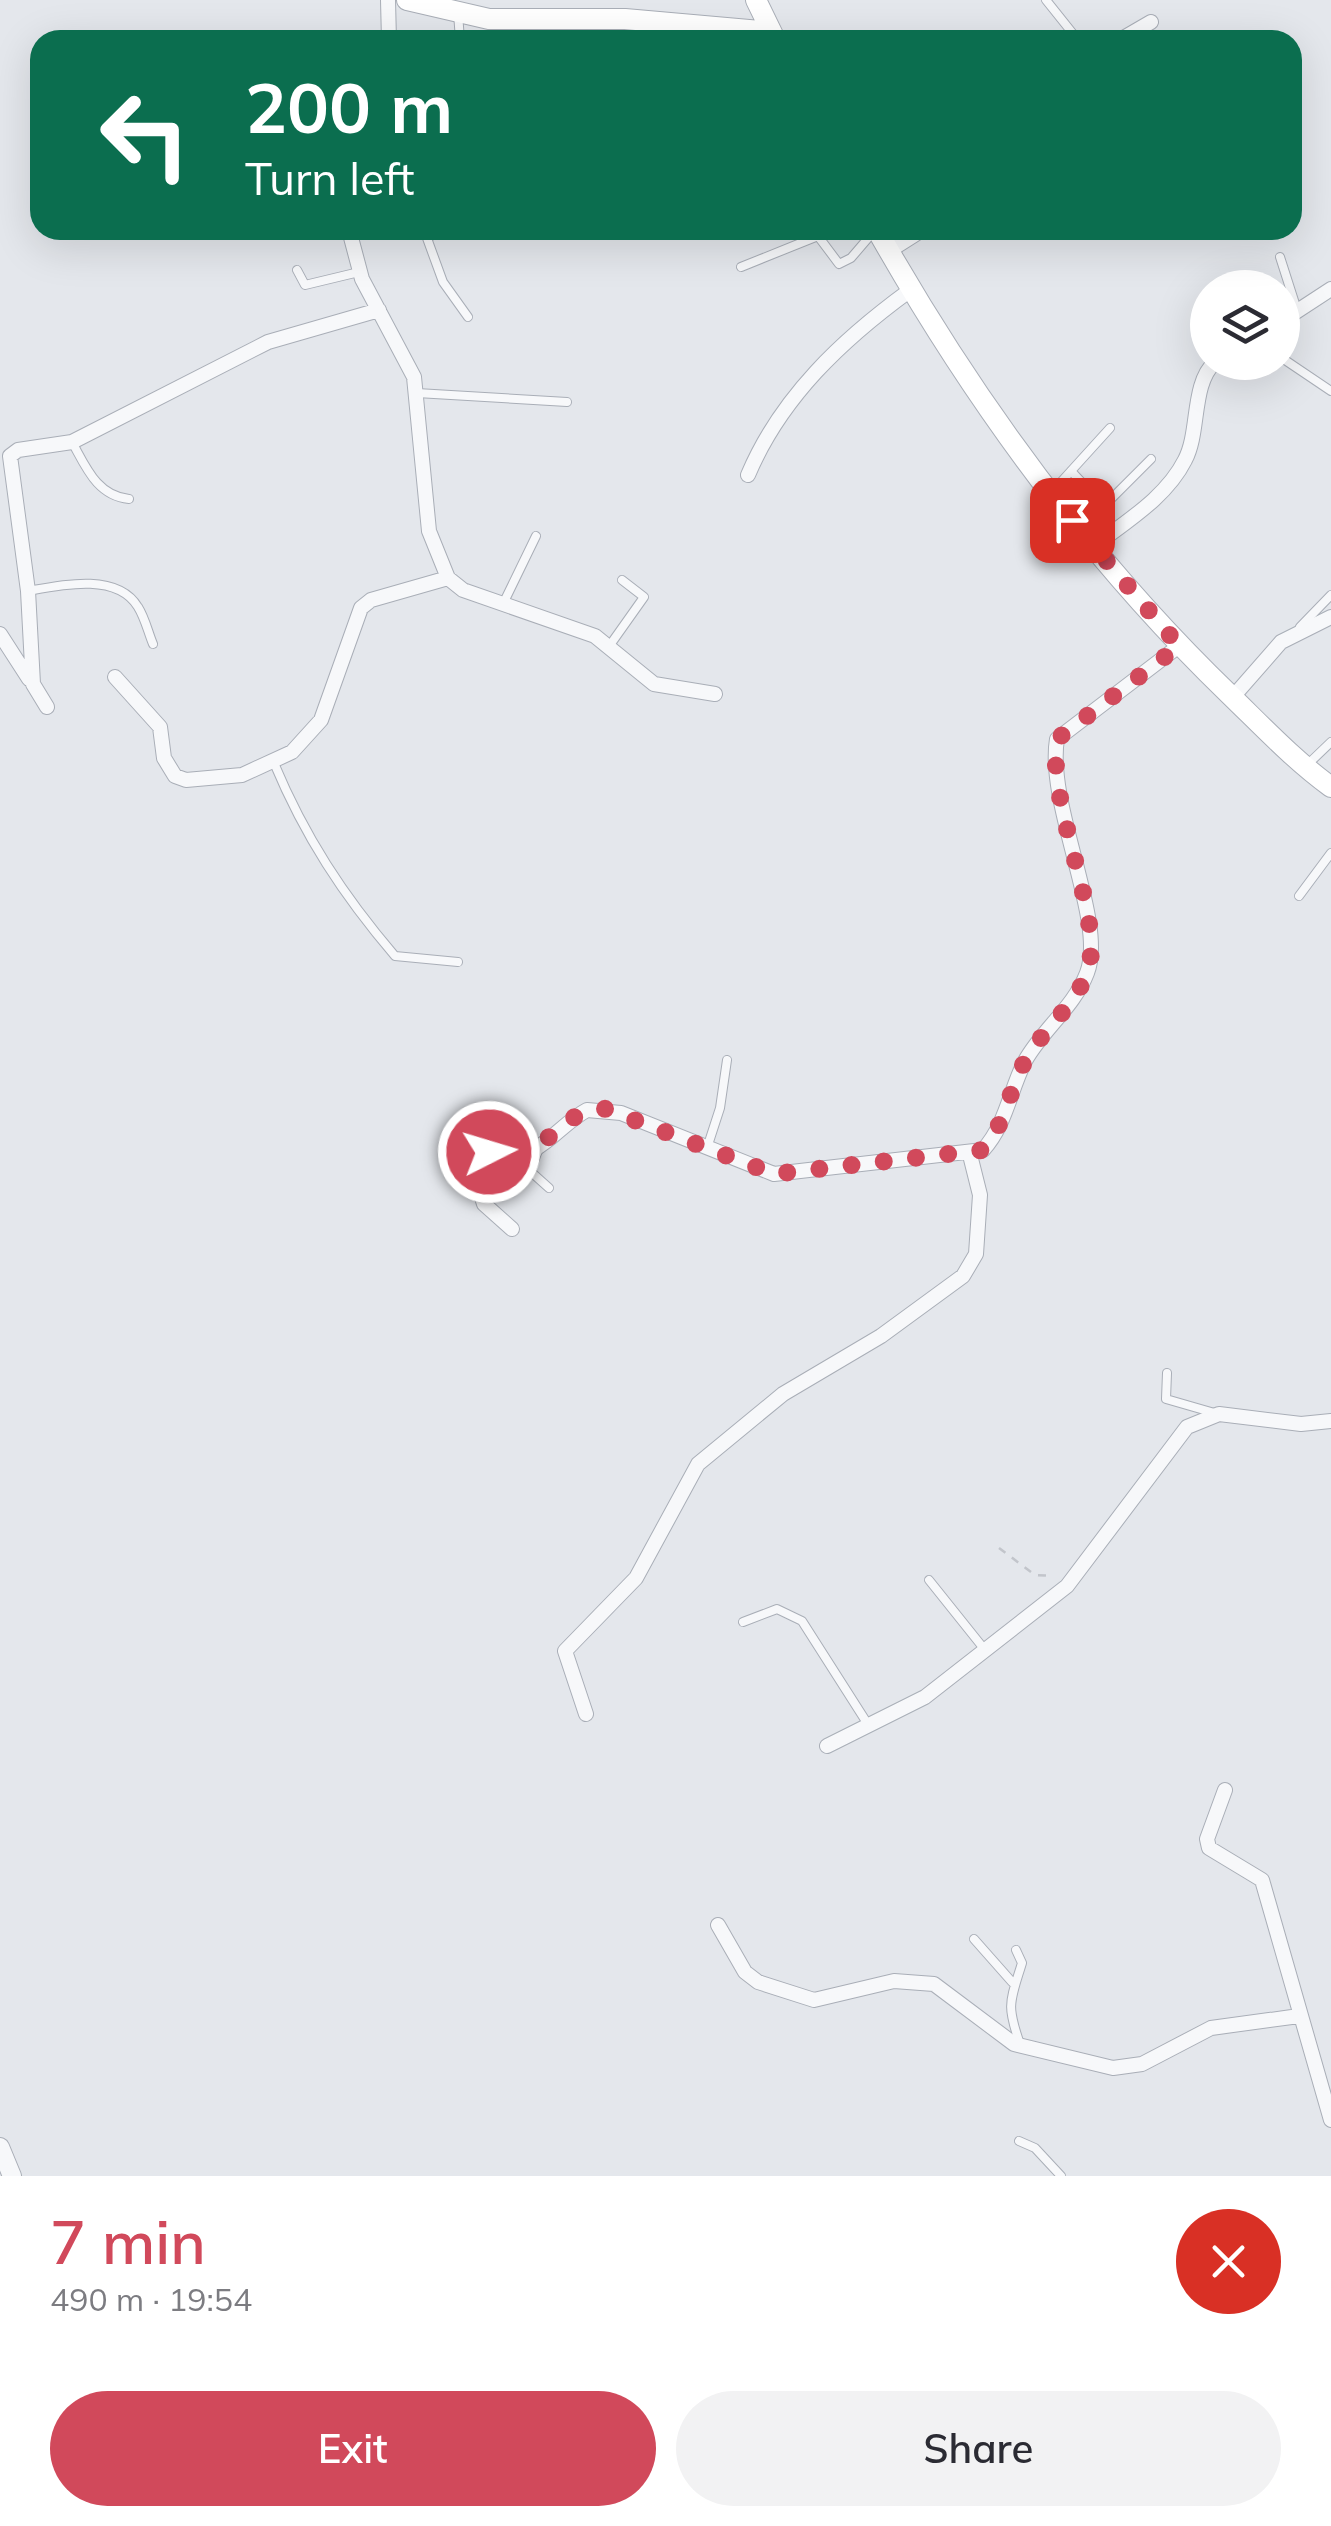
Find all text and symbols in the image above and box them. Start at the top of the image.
text: 200 m [245,63,453,151]
icon: left [80,70,210,200]
text: Turn left [245,150,414,206]
map controls [1190,270,1300,380]
button: layers [1190,270,1300,380]
pin [1030,478,1115,563]
icon: arrive [1045,493,1100,548]
position arrow [437,1100,541,1204]
text: 7 min [50,2204,206,2279]
button: close [1176,2209,1281,2314]
text: 490 m · 19:54 [50,2279,252,2319]
button: Exit [50,2391,656,2506]
button: Share [676,2391,1281,2506]

